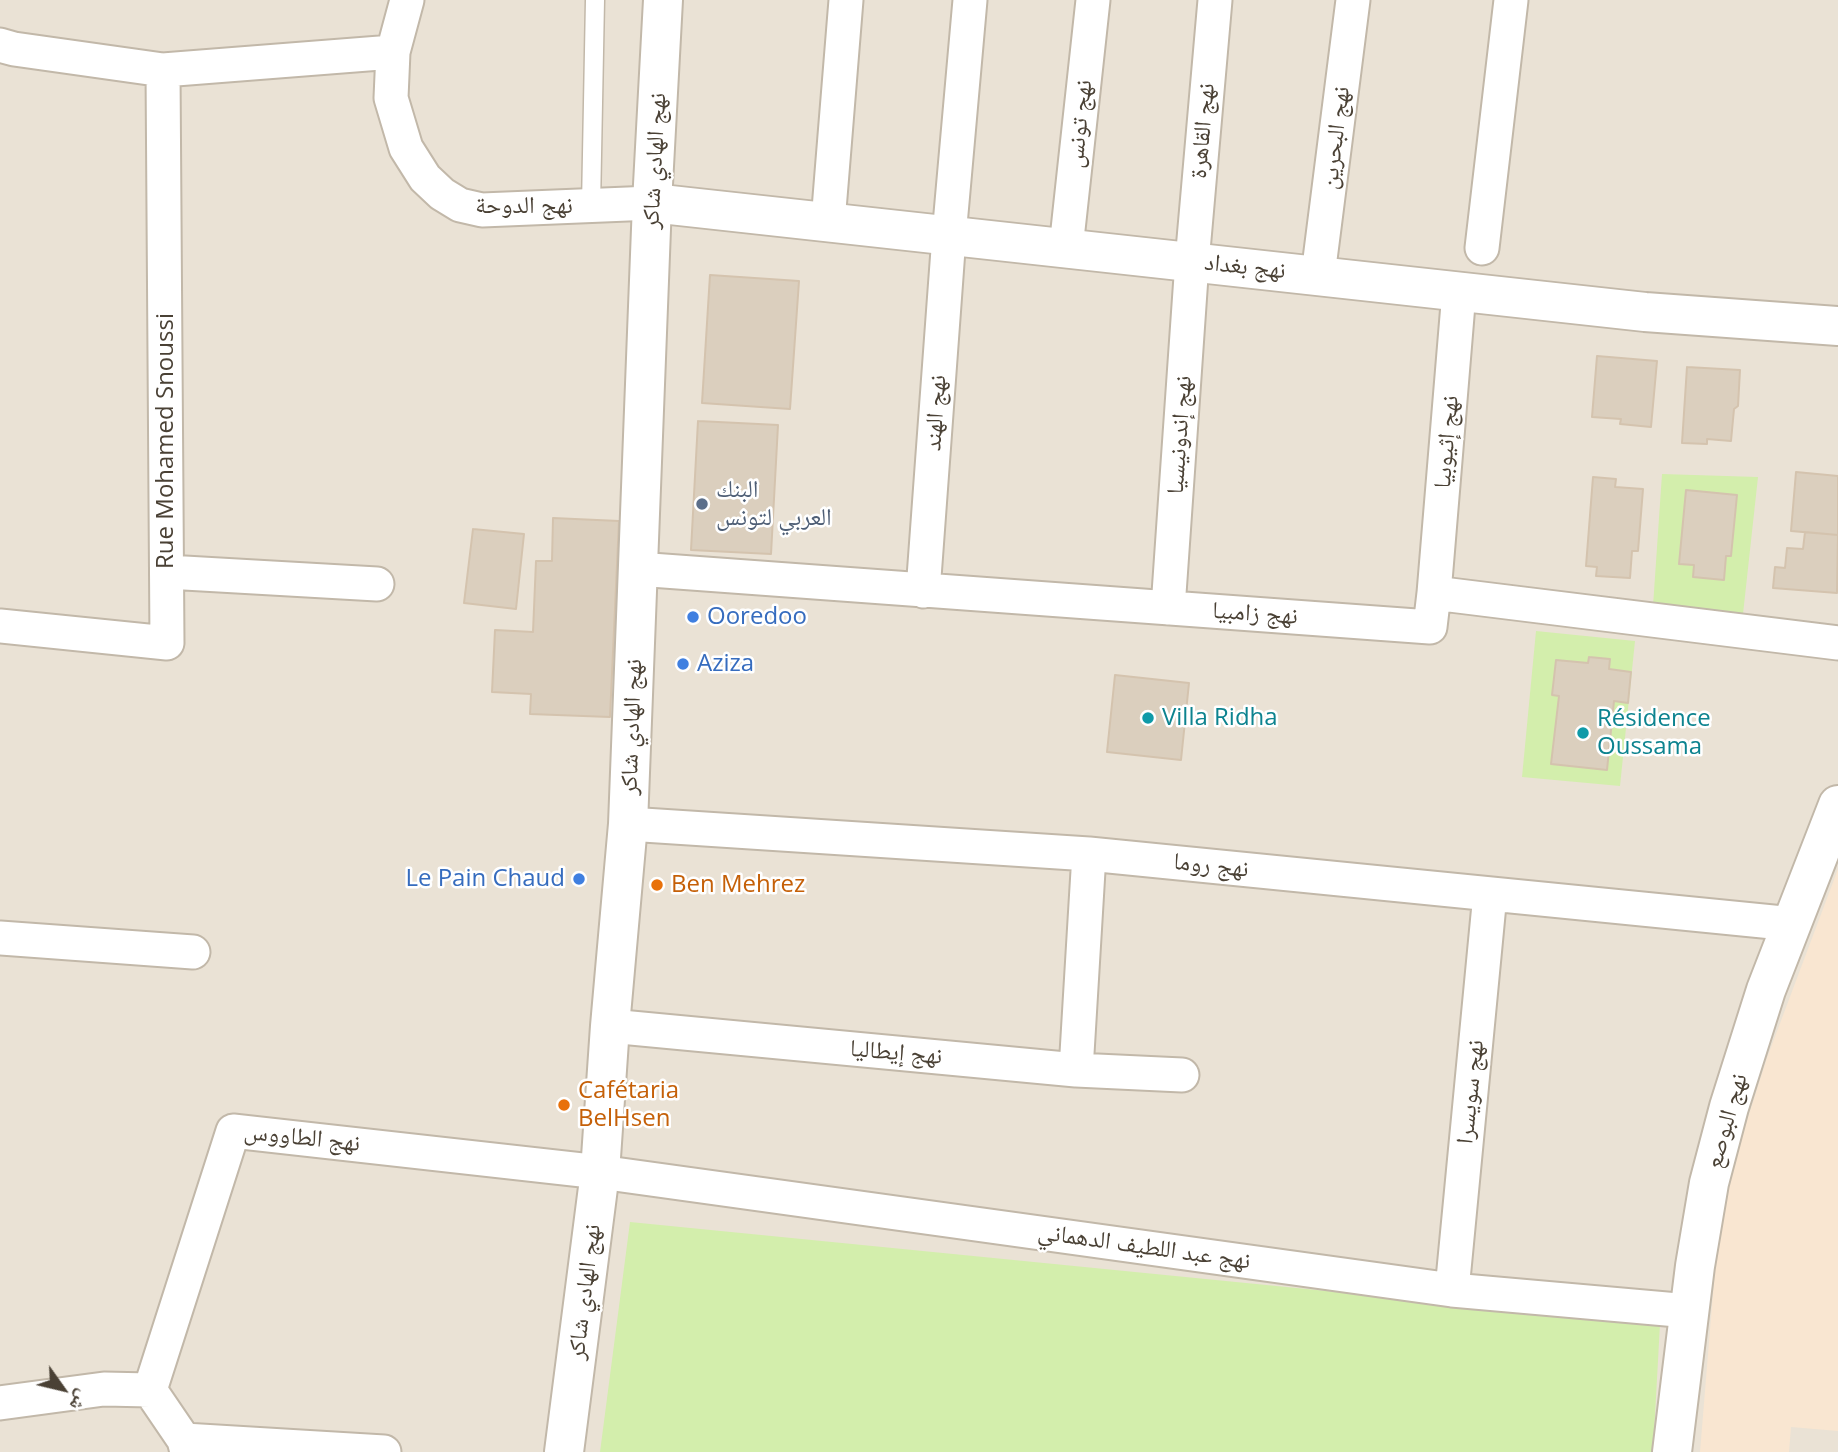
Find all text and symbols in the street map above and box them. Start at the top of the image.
street label: نهج تونس [1061,79,1099,169]
street label: نهج القاهرة [1184,82,1222,180]
street label: نهج البحرين [1315,85,1357,191]
street label: نهج الهادي شاكر [637,92,673,230]
street label: نهج الدوحة [475,192,573,220]
street label: نهج بغداد [1203,248,1287,286]
street label: Rue Mohamed Snoussi [152,313,180,569]
street label: نهج الهند [919,374,953,452]
street label: نهج إندونيسيا [1161,375,1199,495]
street label: نهج إثيوبيا [1429,394,1465,490]
place label: البنك العربي لتونس [716,476,832,532]
marker: البنك العربي لتونس [694,496,710,512]
street label: نهج زامبيا [1211,597,1299,631]
place label: Ooredoo [707,603,807,631]
marker: Ooredoo [685,609,701,625]
place label: Aziza [697,650,754,678]
marker: Aziza [675,656,691,672]
street label: نهج الهادي شاكر [615,658,649,796]
place label: Villa Ridha [1162,704,1278,732]
place label: Résidence Oussama [1597,705,1711,761]
marker: Villa Ridha [1140,710,1156,726]
marker: Résidence Oussama [1575,725,1591,741]
street label: نهج روما [1172,848,1250,884]
place label: Le Pain Chaud [405,865,565,893]
marker: Le Pain Chaud [571,871,587,887]
place label: Ben Mehrez [671,871,805,899]
marker: Ben Mehrez [649,877,665,893]
street label: نهج إيطاليا [848,1035,944,1071]
street label: نهج سويسرا [1451,1039,1491,1145]
street label: نهج البوصع [1700,1070,1754,1172]
place label: Cafétaria BelHsen [578,1077,679,1133]
marker: Cafétaria BelHsen [556,1097,572,1113]
street label: نهج الطاووس [242,1118,362,1158]
street label: نهج عبد اللطيف الدهماني [1036,1218,1252,1276]
street label: نهج الهادي شاكر [562,1223,608,1361]
north arrow [28,1354,98,1424]
text: ش [64,1385,97,1416]

